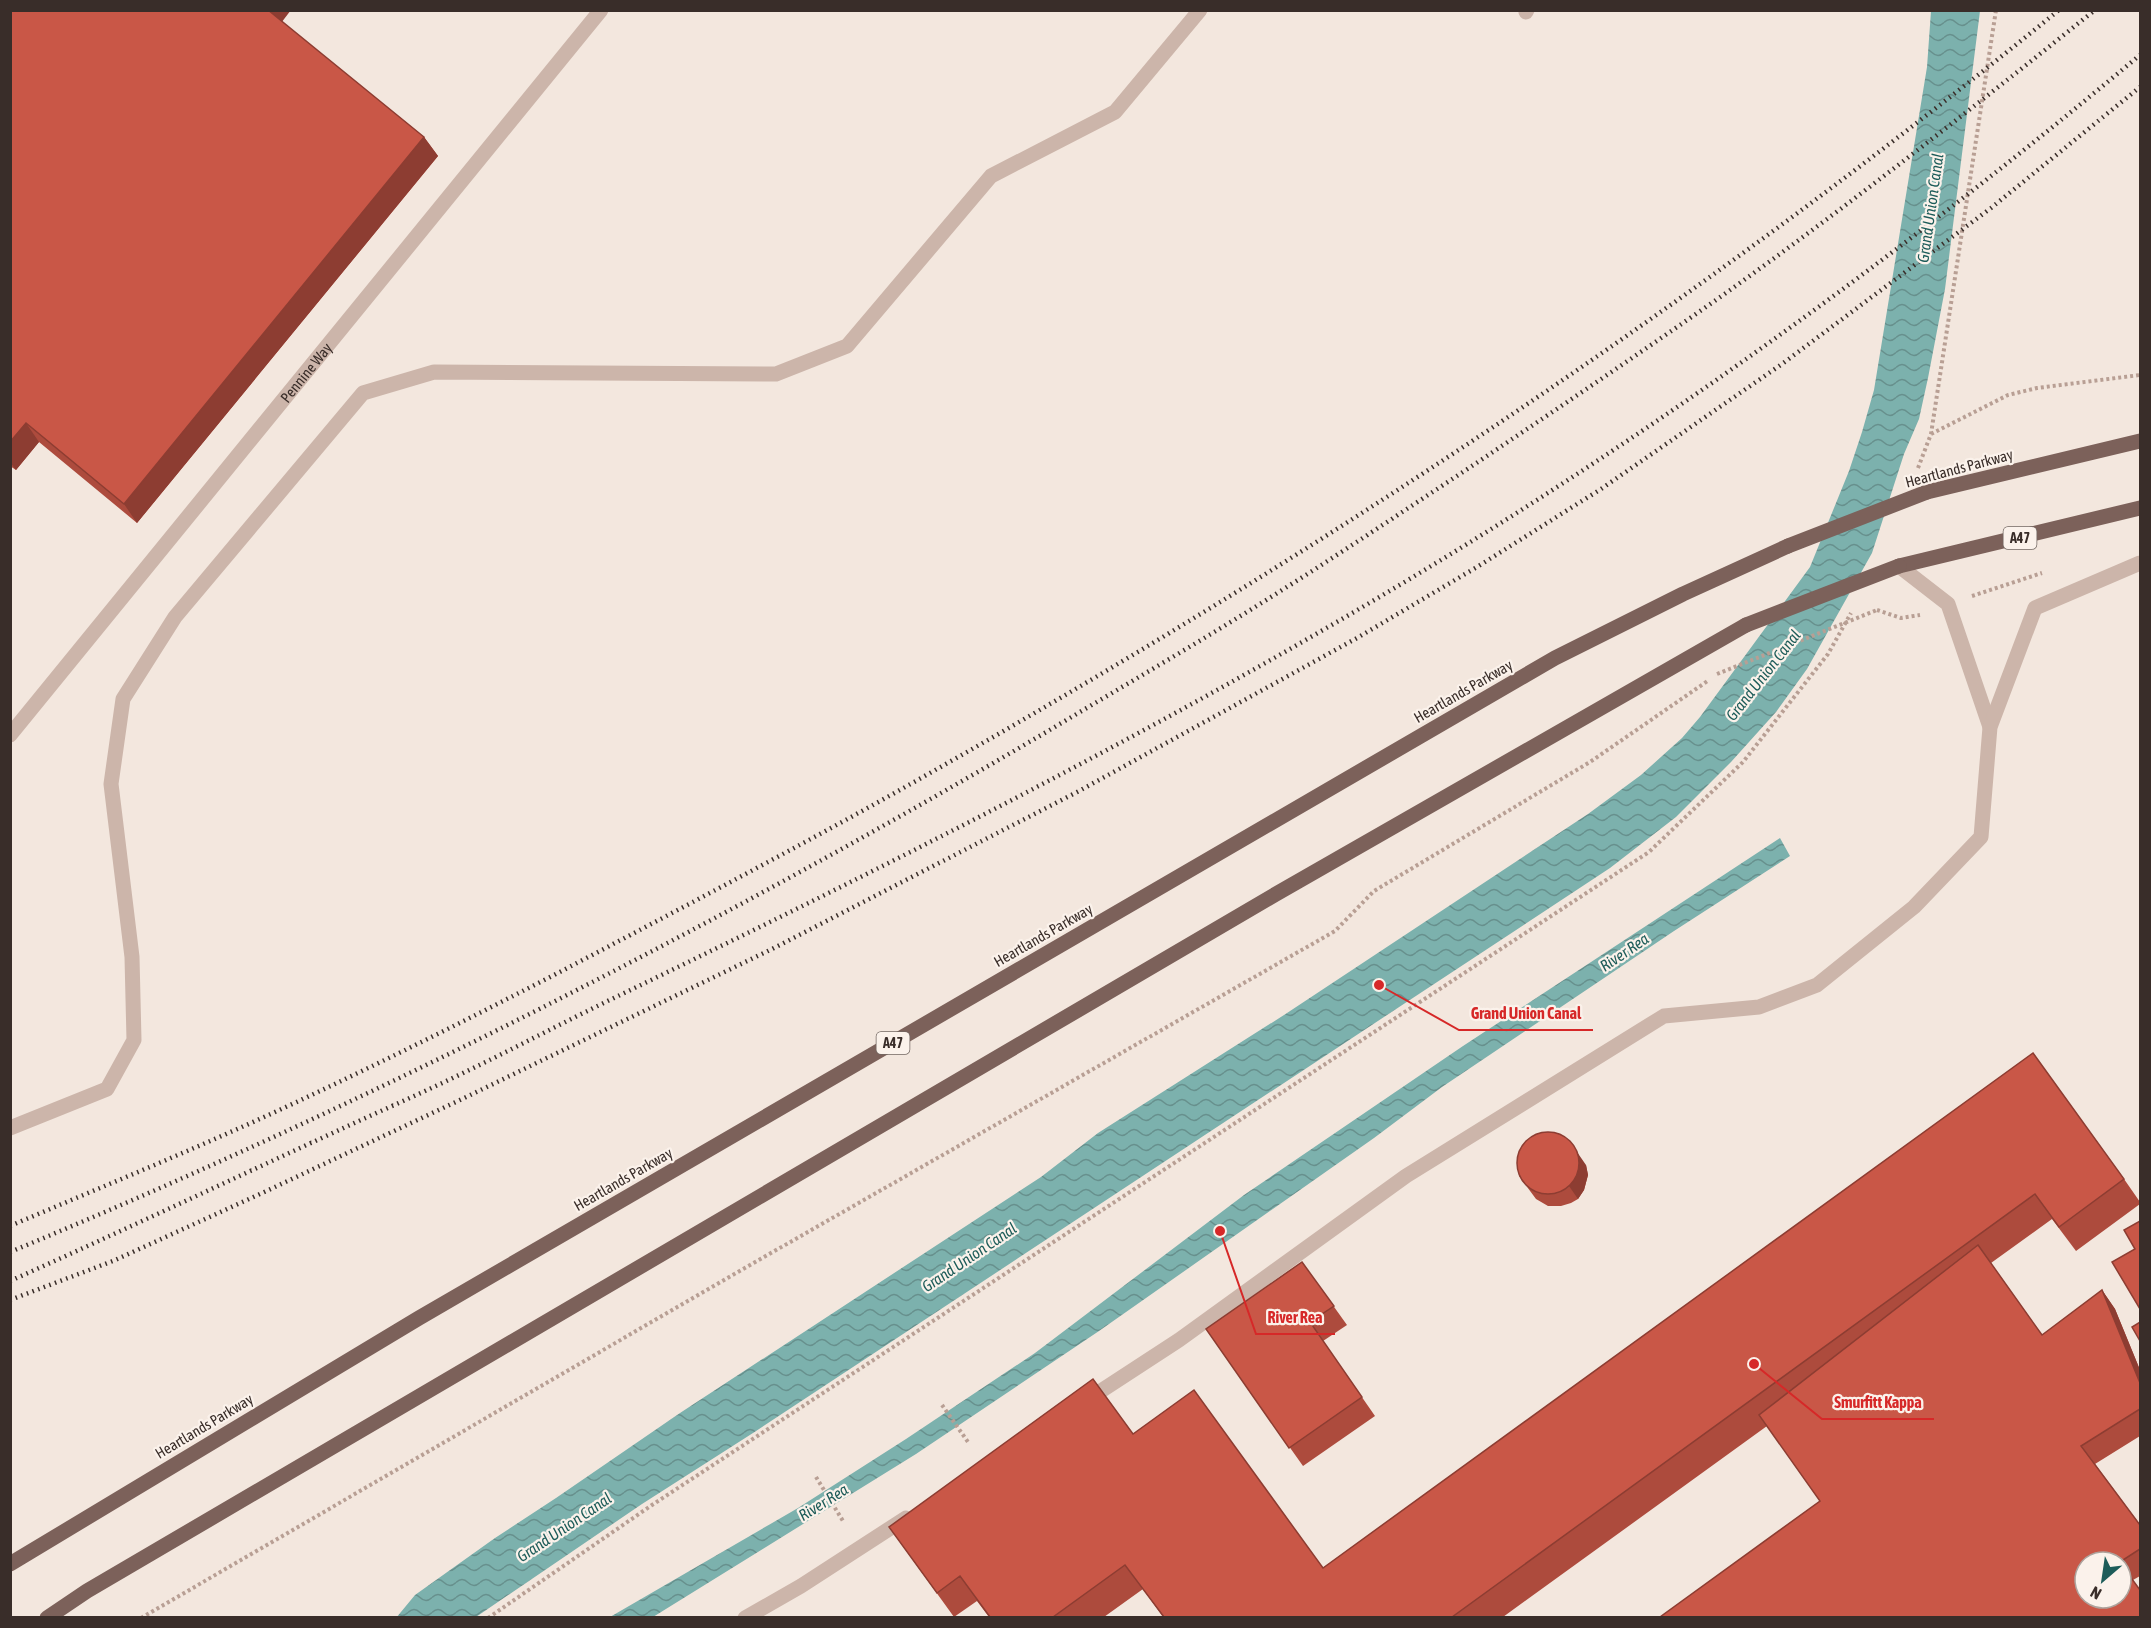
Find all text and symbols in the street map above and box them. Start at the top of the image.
water label: Grand Union Canal [1913,152,1947,264]
street label: Pennine Way [276,339,335,405]
street label: Heartlands Parkway [1903,445,2015,491]
road number: A47 [2004,527,2036,549]
water label: Grand Union Canal [1722,626,1804,724]
street label: Heartlands Parkway [1411,656,1515,726]
street label: Heartlands Parkway [991,900,1095,970]
water label: River Rea [1596,929,1652,975]
callout: Grand Union Canal [1459,996,1593,1030]
text: Grand Union Canal [1471,1004,1582,1022]
road number: A47 [876,1032,910,1054]
street label: Heartlands Parkway [571,1144,675,1214]
water label: Grand Union Canal [918,1219,1020,1295]
callout: River Rea [1256,1300,1335,1334]
text: River Rea [1268,1308,1323,1326]
callout: Smurfitt Kappa [1822,1385,1934,1419]
street label: Heartlands Parkway [152,1390,256,1462]
text: Smurfitt Kappa [1834,1393,1922,1411]
water label: River Rea [795,1480,851,1524]
water label: Grand Union Canal [513,1489,615,1565]
north arrow [2073,1550,2133,1610]
text: N [2087,1583,2104,1603]

